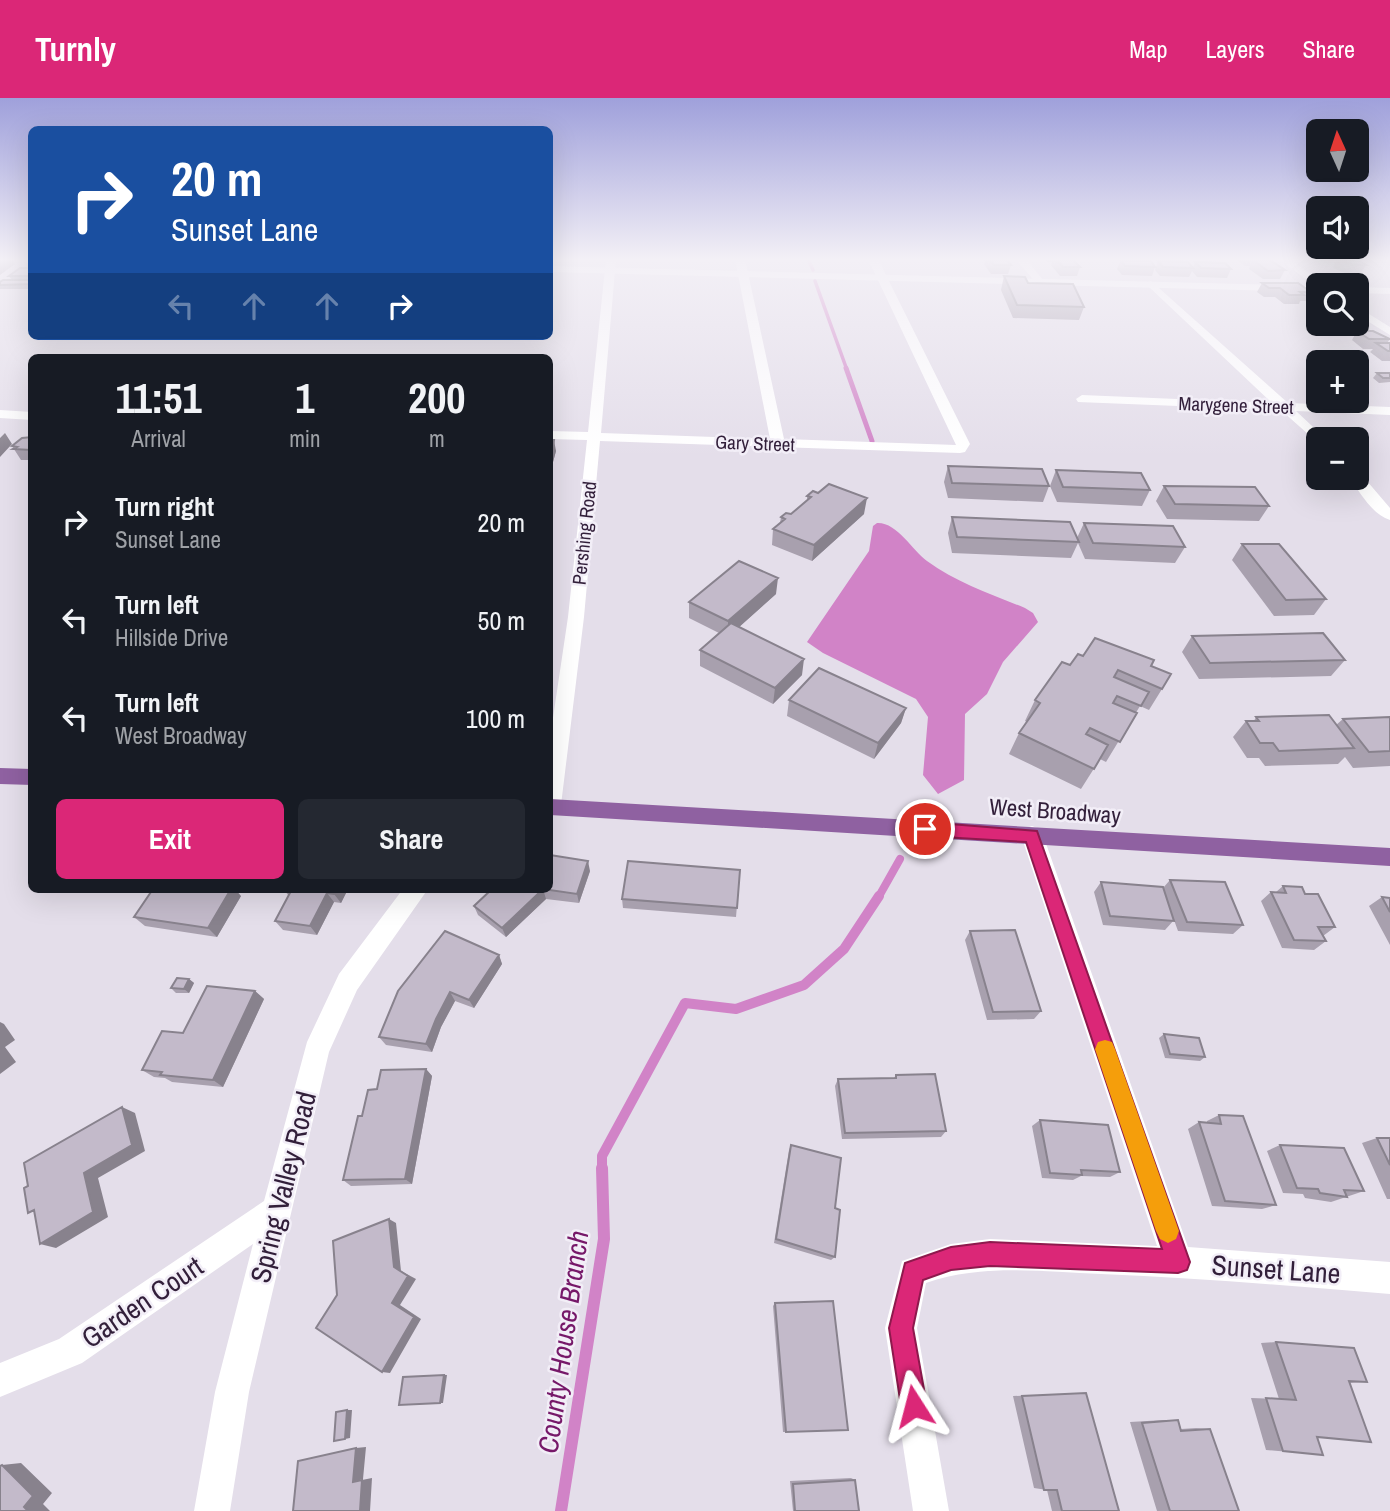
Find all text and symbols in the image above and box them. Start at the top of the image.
text: Turnly [35,27,116,71]
text: Map [1129,33,1167,65]
text: Layers [1205,33,1264,65]
text: Share [1302,33,1355,65]
north arrow [1306,119,1368,182]
map controls [1306,119,1369,490]
text: 20 m [171,145,263,211]
icon: right [56,154,147,245]
button: sound [1306,196,1369,259]
text: Sunset Lane [171,208,318,251]
button: search [1306,273,1369,336]
icon: left [162,287,200,325]
icon: ahead [235,287,273,325]
icon: ahead [308,287,346,325]
icon: right [381,287,419,325]
button: + [1306,350,1369,413]
text: 11:51 [115,370,202,426]
text: 1 [295,370,314,426]
text: 200 [408,370,466,426]
street label: Marygene Street [1178,390,1295,420]
text: Arrival [131,423,186,454]
text: min [289,423,321,454]
text: m [429,423,445,454]
button: − [1306,427,1369,490]
street label: Gary Street [715,429,796,457]
street label: Pershing Road [566,480,602,586]
text: Turn right [115,489,214,524]
icon: right [56,503,94,541]
text: 20 m [478,505,525,540]
text: Sunset Lane [115,524,221,555]
text: Turn left [115,587,199,622]
icon: left [56,601,94,639]
text: 50 m [478,603,525,638]
text: Hillside Drive [115,622,228,653]
text: Turn left [115,685,199,720]
icon: left [56,699,94,737]
text: 100 m [466,701,525,736]
text: West Broadway [115,720,247,751]
street label: West Broadway [988,790,1122,831]
button: Exit [56,799,284,879]
button: Share [298,799,525,879]
pin [895,799,955,859]
icon: arrive [906,810,944,848]
street label: Spring Valley Road [241,1087,325,1287]
water label: County House Branch [529,1228,597,1456]
street label: Sunset Lane [1210,1246,1342,1292]
street label: Garden Court [74,1247,210,1357]
position arrow [877,1369,951,1443]

